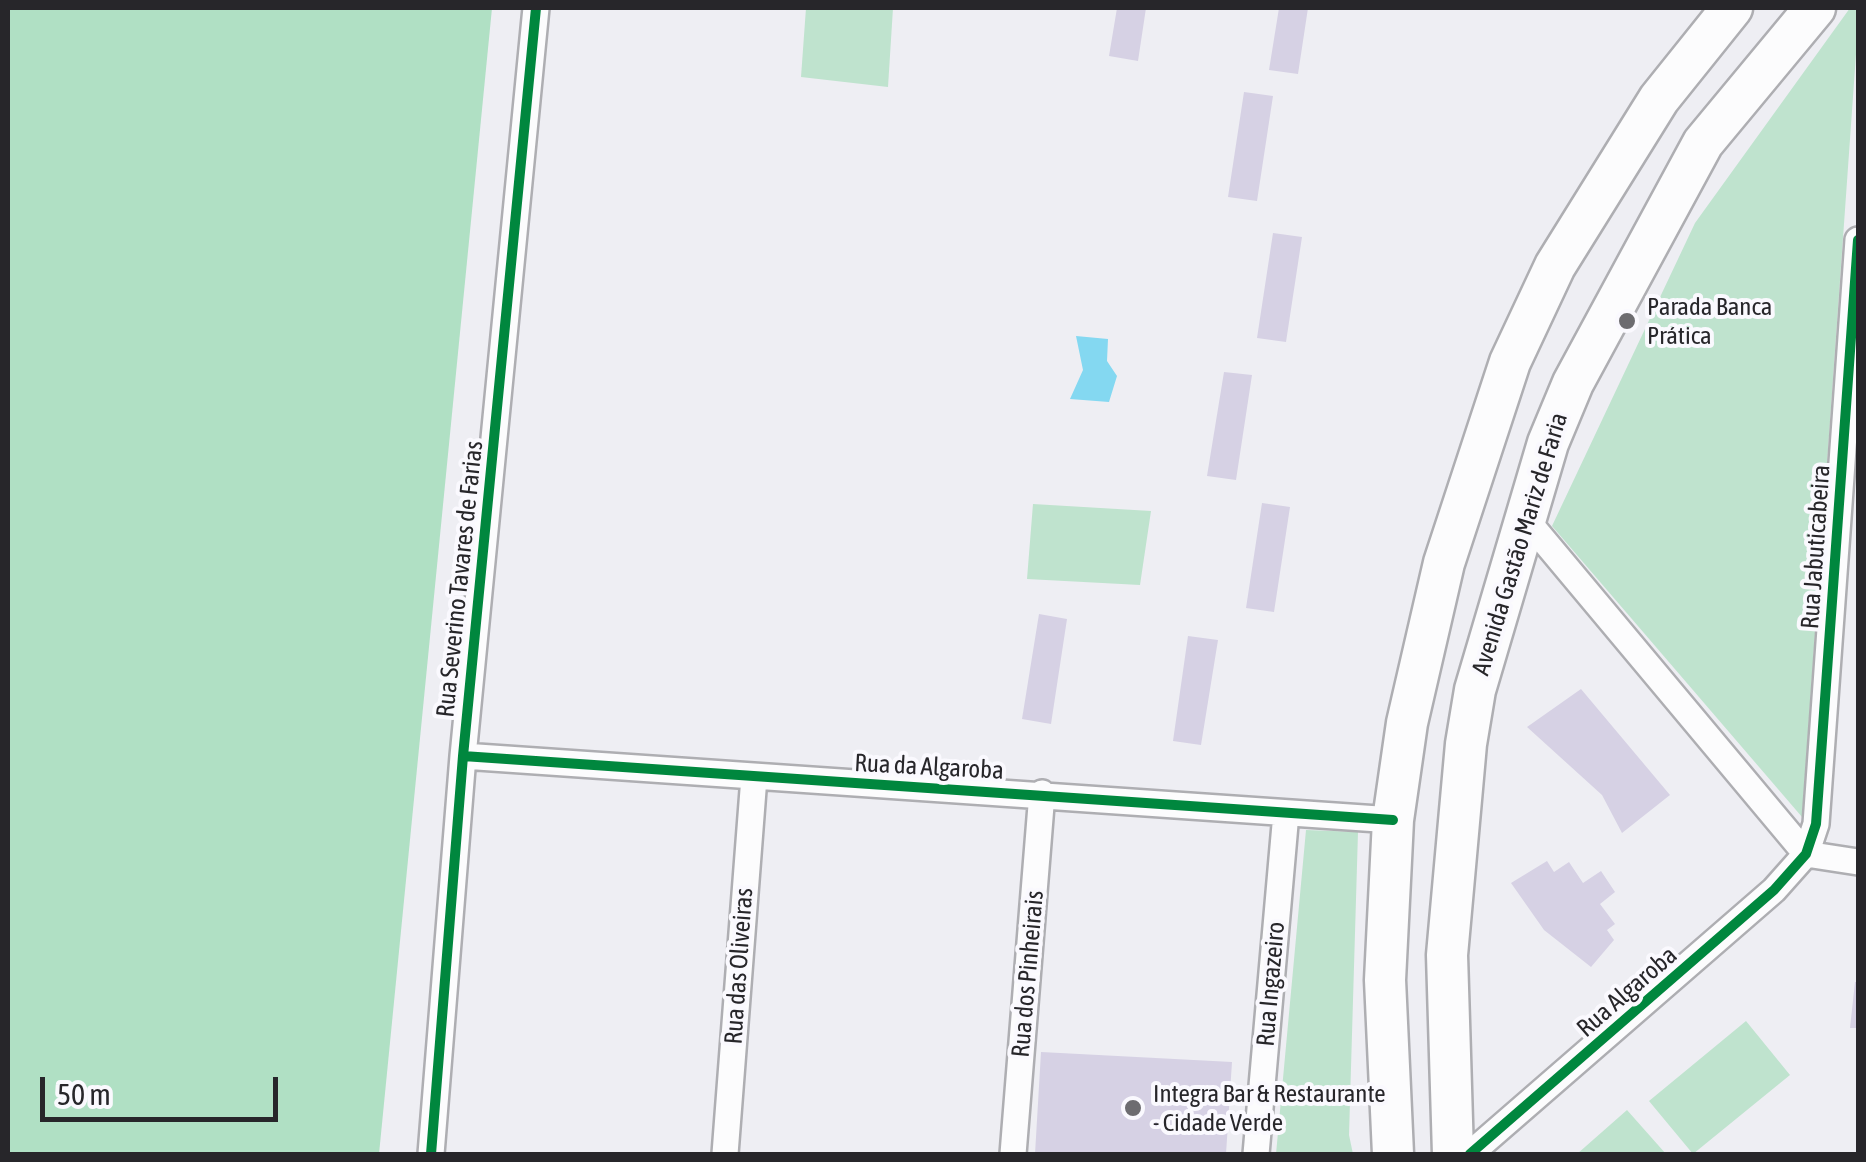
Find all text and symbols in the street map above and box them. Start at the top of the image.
place label: Parada Banca Prática [1647,292,1772,351]
marker: Parada Banca Prática [1616,310,1638,332]
street label: Avenida Gastão Mariz de Faria [1466,409,1574,679]
street label: Rua Severino Tavares de Farias [431,439,489,719]
street label: Rua Jabuticabeira [1795,464,1837,630]
street label: Rua da Algaroba [854,748,1004,786]
street label: Rua das Oliveiras [719,887,759,1045]
street label: Rua dos Pinheirais [1006,889,1050,1059]
street label: Rua Ingazeiro [1251,920,1291,1048]
street label: Rua Algaroba [1571,940,1683,1044]
scale bar [45,1057,282,1119]
text: 50 m [57,1077,111,1111]
place label: Integra Bar & Restaurante - Cidade Verde [1153,1079,1386,1138]
marker: Integra Bar & Restaurante - Cidade Verde [1122,1097,1144,1119]

